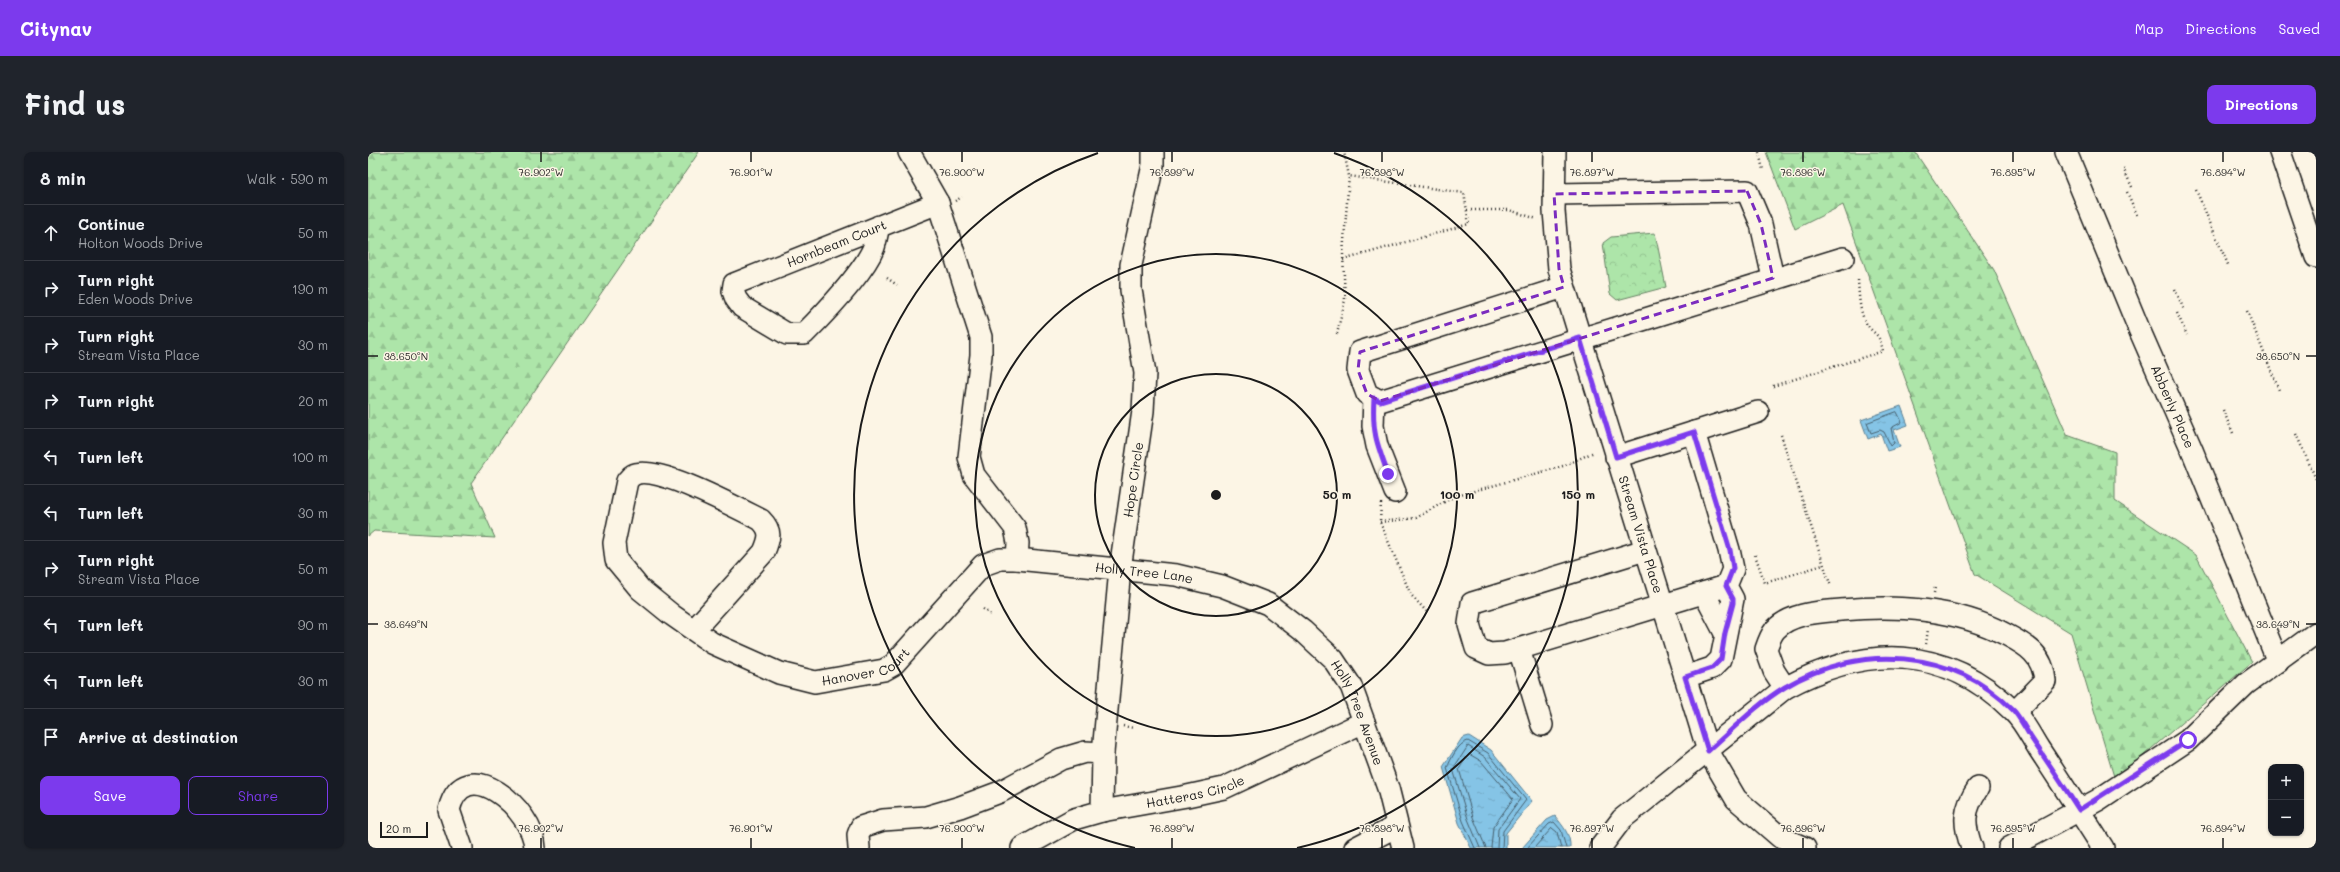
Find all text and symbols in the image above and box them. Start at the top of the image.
text: Citynav [20,16,92,41]
text: Map [2135,19,2163,38]
text: Directions [2185,19,2256,38]
text: Saved [2278,19,2320,38]
button: Directions [2207,85,2316,124]
text: Find us [24,86,125,122]
text: 76.902°W [519,165,564,179]
text: 76.901°W [729,165,773,179]
text: 76.900°W [939,165,985,179]
text: 76.899°W [1149,165,1195,179]
text: 76.898°W [1359,165,1405,179]
text: 76.897°W [1570,165,1615,179]
text: 76.896°W [1780,165,1826,179]
text: 76.895°W [1991,165,2036,179]
text: 76.894°W [2200,165,2246,179]
text: 8 min [40,167,86,189]
text: Walk · 590 m [247,170,328,187]
text: Continue [78,214,145,234]
street label: Hornbeam Court [784,215,889,270]
icon: ahead [40,222,62,244]
text: 50 m [298,224,328,241]
text: Holton Woods Drive [78,234,203,251]
text: Turn right [78,270,155,290]
icon: right [40,278,62,300]
text: 190 m [292,280,328,297]
text: Eden Woods Drive [78,290,193,307]
text: Turn right [78,326,155,346]
icon: right [40,334,62,356]
text: 30 m [298,336,328,353]
text: Stream Vista Place [78,346,200,363]
text: 38.650°N [384,349,428,363]
text: 38.650°N [2256,349,2300,363]
street label: Abberly Place [2148,362,2199,451]
icon: right [40,390,62,412]
text: Turn right [78,391,155,411]
text: 20 m [298,392,328,409]
street label: Hope Circle [1119,441,1146,519]
icon: left [40,446,62,468]
text: Turn left [78,447,143,467]
text: 100 m [292,448,328,465]
route end [1379,465,1397,483]
street label: Stream Vista Place [1615,473,1668,595]
text: 50 m [1323,486,1351,502]
text: 100 m [1440,486,1474,502]
text: 150 m [1561,486,1595,502]
centre of rings [1209,488,1223,502]
icon: left [40,502,62,524]
text: Turn left [78,503,143,523]
text: 30 m [298,504,328,521]
text: Turn right [78,550,155,570]
icon: right [40,558,62,580]
street label: Holly Tree Lane [1094,558,1195,587]
text: 50 m [298,560,328,577]
text: Stream Vista Place [78,570,200,587]
icon: left [40,614,62,636]
text: Turn left [78,615,143,635]
text: 90 m [298,616,328,633]
text: 38.649°N [384,617,428,631]
text: 38.649°N [2256,617,2300,631]
street label: Hanover Court [820,643,913,689]
street label: Holly Tree Avenue [1328,656,1388,767]
icon: left [40,670,62,692]
text: Turn left [78,671,143,691]
text: 30 m [298,672,328,689]
icon: arrive [40,726,62,748]
text: Arrive at destination [78,727,238,747]
route start [2179,731,2197,749]
map controls [2268,764,2304,836]
button: + [2268,764,2304,800]
street label: Hatteras Circle [1145,771,1247,811]
button: Save [40,776,180,815]
button: Share [188,776,328,815]
button: − [2268,800,2304,836]
scale bar [380,820,428,839]
text: 20 m [386,821,411,836]
text: 76.902°W [519,821,564,835]
text: 76.901°W [729,821,773,835]
text: 76.900°W [939,821,985,835]
text: 76.899°W [1149,821,1195,835]
text: 76.898°W [1359,821,1405,835]
text: 76.897°W [1570,821,1615,835]
text: 76.896°W [1780,821,1826,835]
text: 76.895°W [1991,821,2036,835]
text: 76.894°W [2200,821,2246,835]

